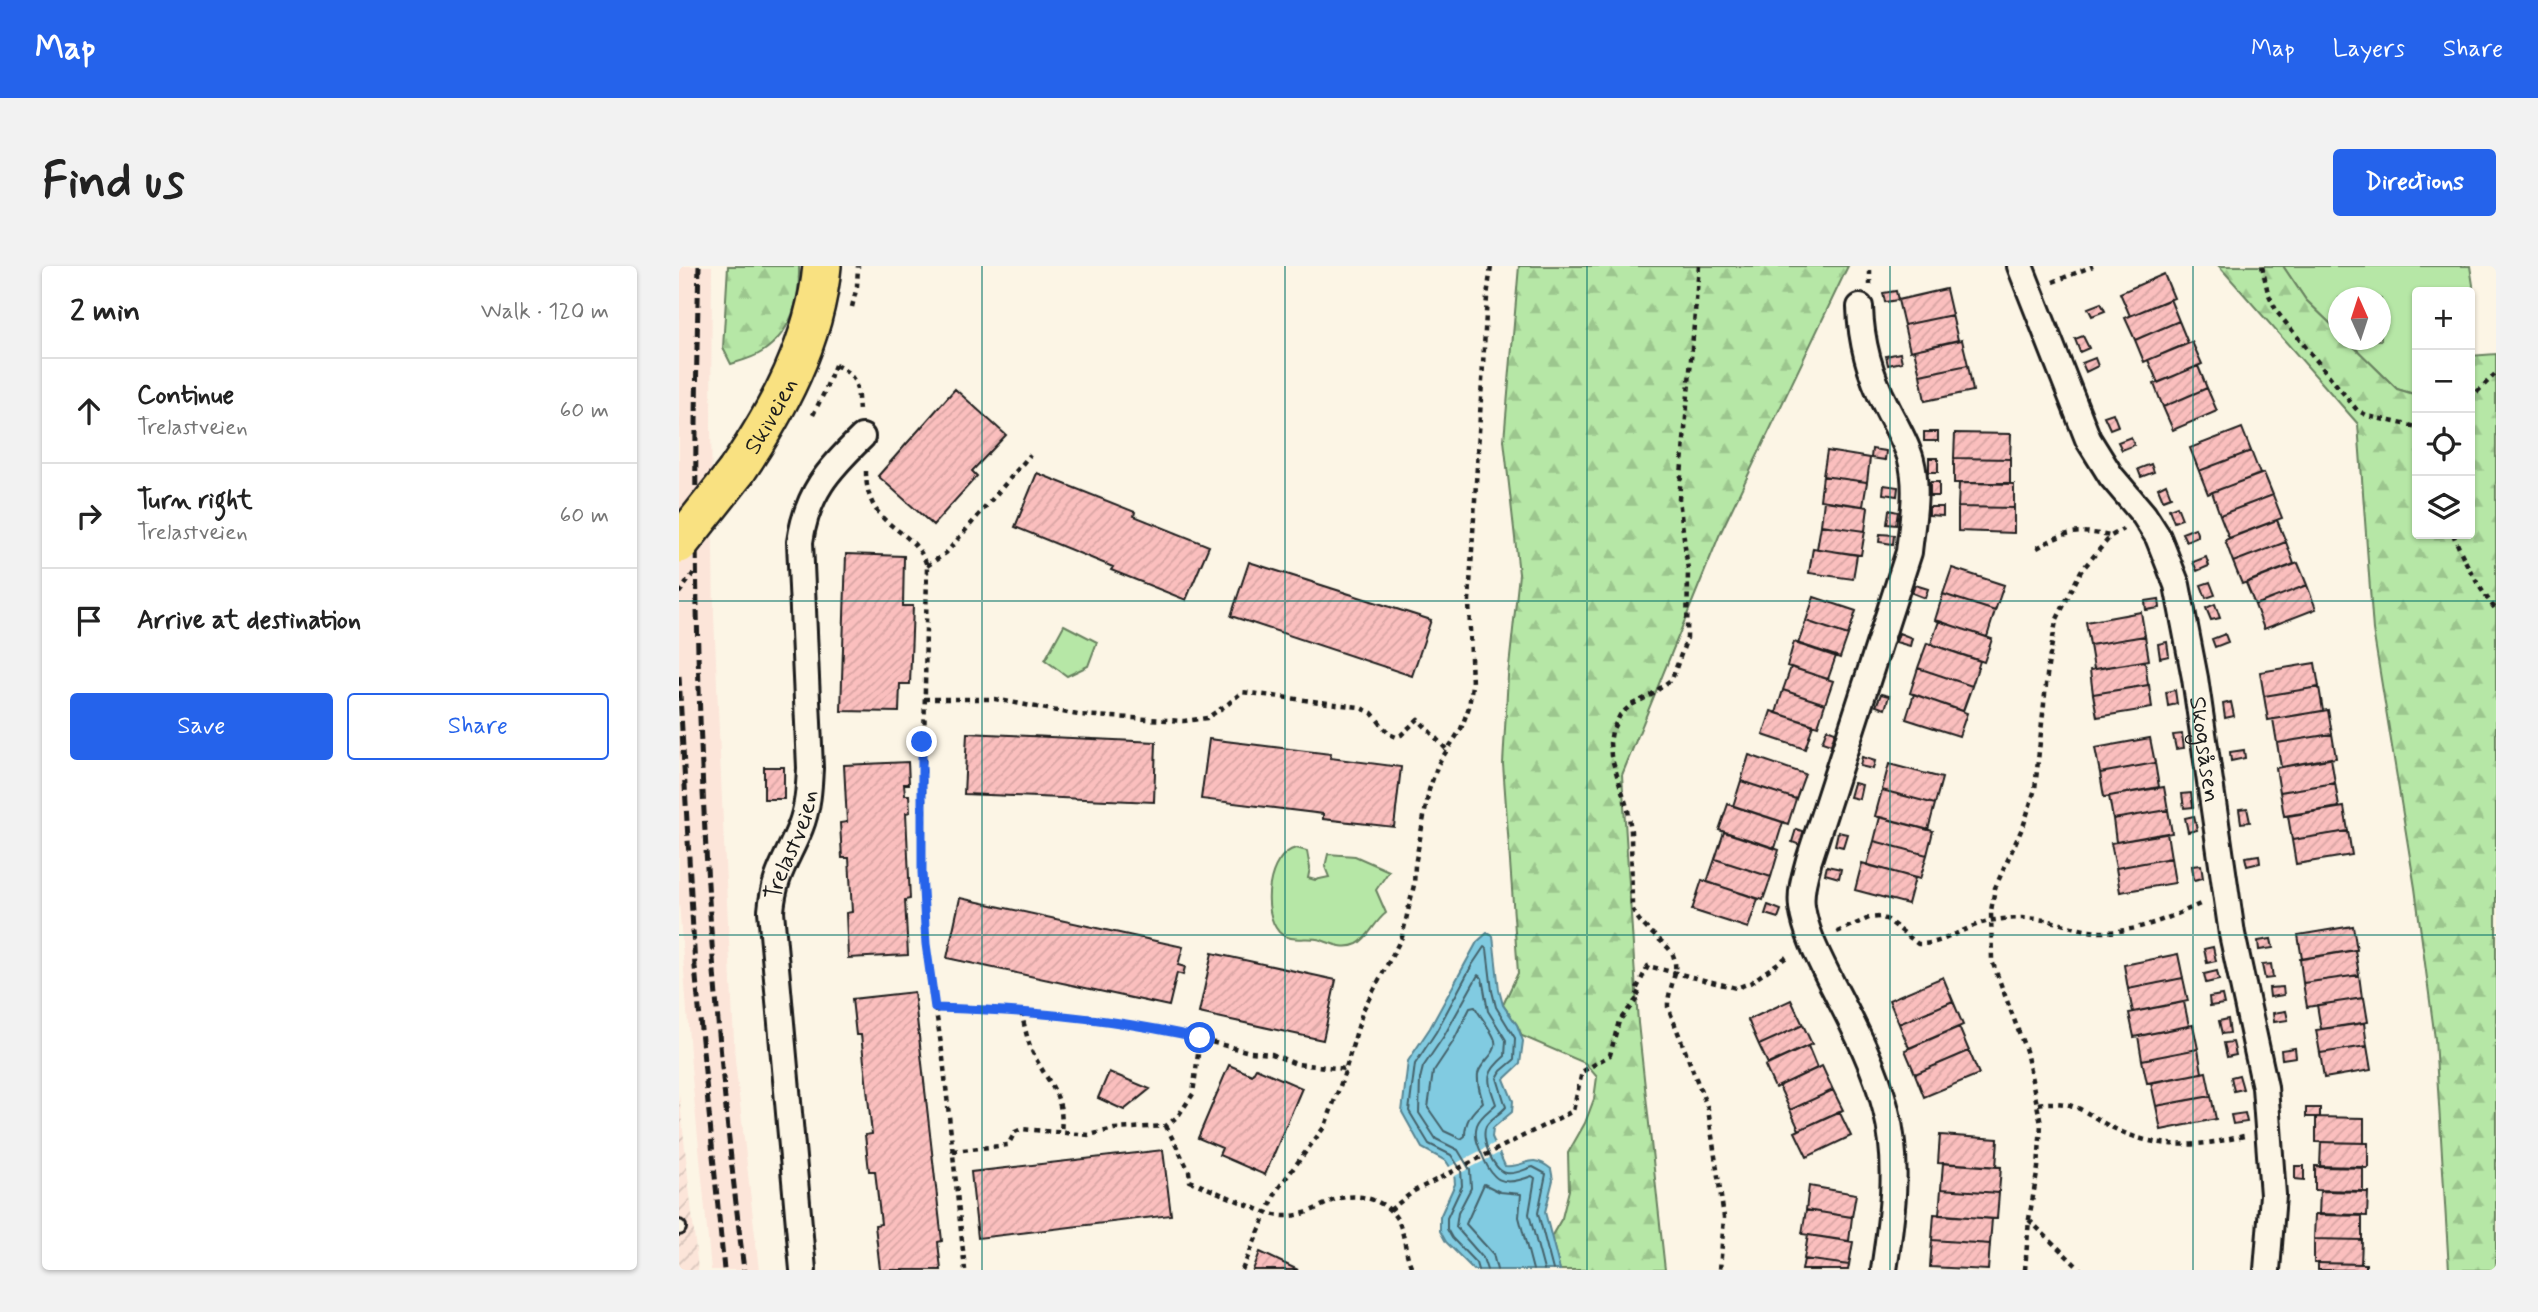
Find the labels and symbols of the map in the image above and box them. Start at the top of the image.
north arrow [2328,287,2391,350]
street label: Skiveien [738,373,805,461]
street label: Skogsåsen [2181,694,2227,805]
route end [906,726,937,757]
street label: Trelastveien [759,788,826,903]
route start [1184,1022,1215,1053]

